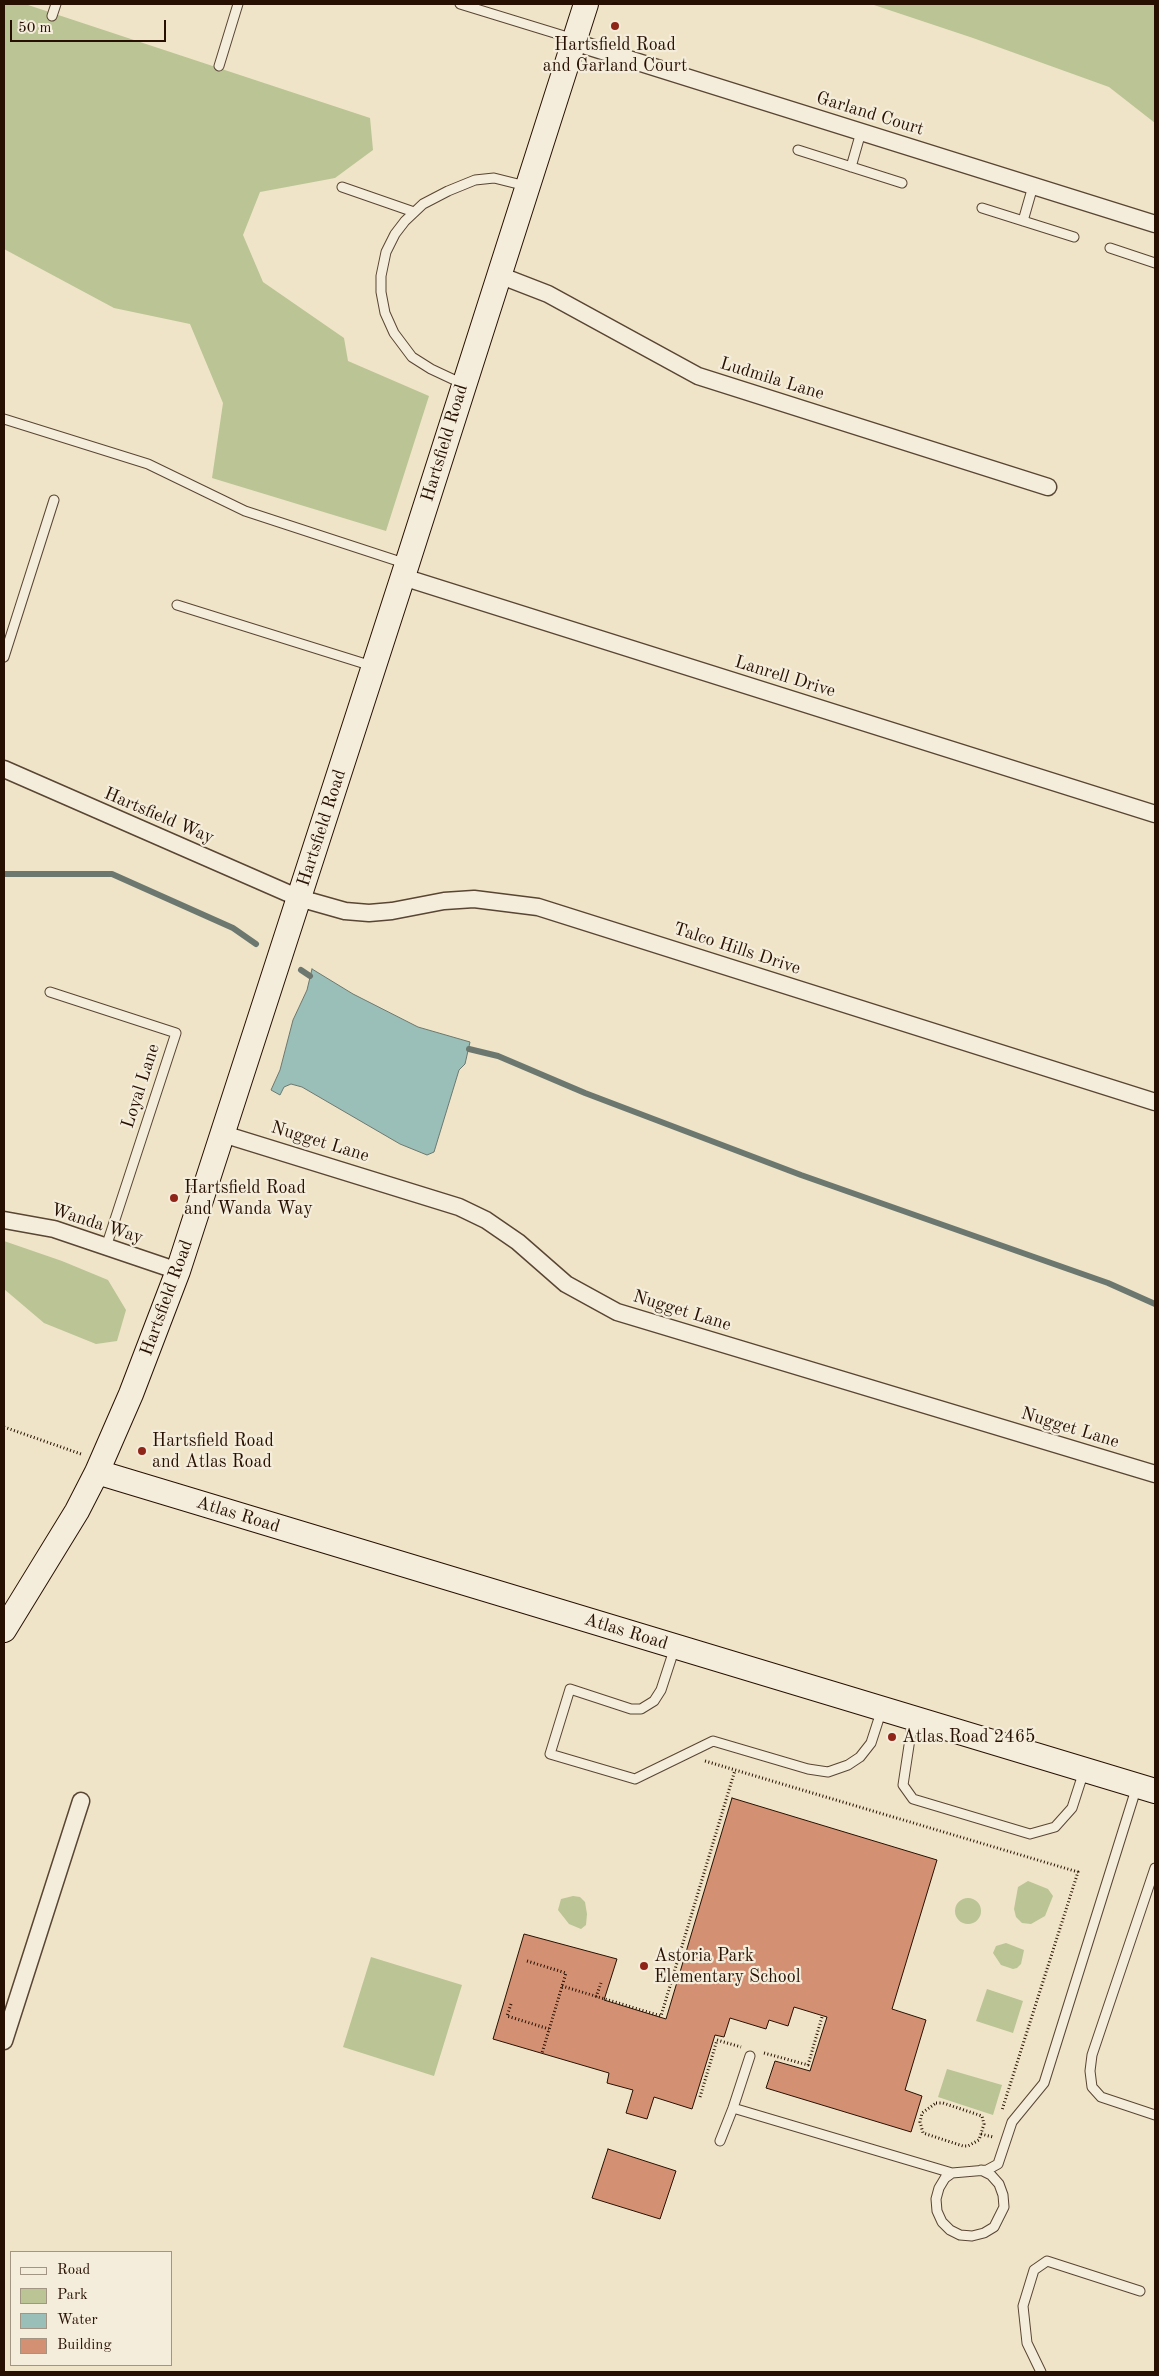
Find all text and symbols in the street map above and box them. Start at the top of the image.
scale bar [12,10,169,42]
marker: Hartsfield Road and Garland Court [609,20,621,32]
text: 50 m [18,21,52,36]
place label: Hartsfield Road and Garland Court [543,34,687,76]
street label: Garland Court [814,87,926,141]
street label: Ludmila Lane [717,353,827,405]
street label: Hartsfield Road [417,382,473,504]
street label: Lanrell Drive [732,651,838,703]
street label: Hartsfield Road [293,767,351,889]
street label: Hartsfield Way [101,783,217,849]
street label: Talco Hills Drive [671,918,803,980]
street label: Loyal Lane [117,1041,165,1131]
street label: Nugget Lane [268,1117,372,1167]
place label: Hartsfield Road and Wanda Way [184,1177,313,1220]
marker: Hartsfield Road and Wanda Way [168,1192,180,1204]
street label: Wanda Way [48,1199,146,1249]
street label: Hartsfield Road [136,1237,198,1359]
street label: Nugget Lane [630,1286,734,1336]
street label: Nugget Lane [1018,1403,1122,1453]
place label: Hartsfield Road and Atlas Road [152,1430,274,1472]
marker: Hartsfield Road and Atlas Road [136,1445,148,1457]
street label: Atlas Road [193,1492,283,1538]
street label: Atlas Road [581,1609,671,1655]
place label: Atlas Road 2465 [902,1726,1036,1748]
marker: Atlas Road 2465 [886,1731,898,1743]
place label: Astoria Park Elementary School [654,1945,801,1988]
marker: Astoria Park Elementary School [638,1960,650,1972]
legend [10,2251,172,2366]
text: Road [57,2263,90,2278]
text: Park [57,2288,88,2303]
text: Water [57,2313,98,2328]
text: Building [57,2338,112,2353]

